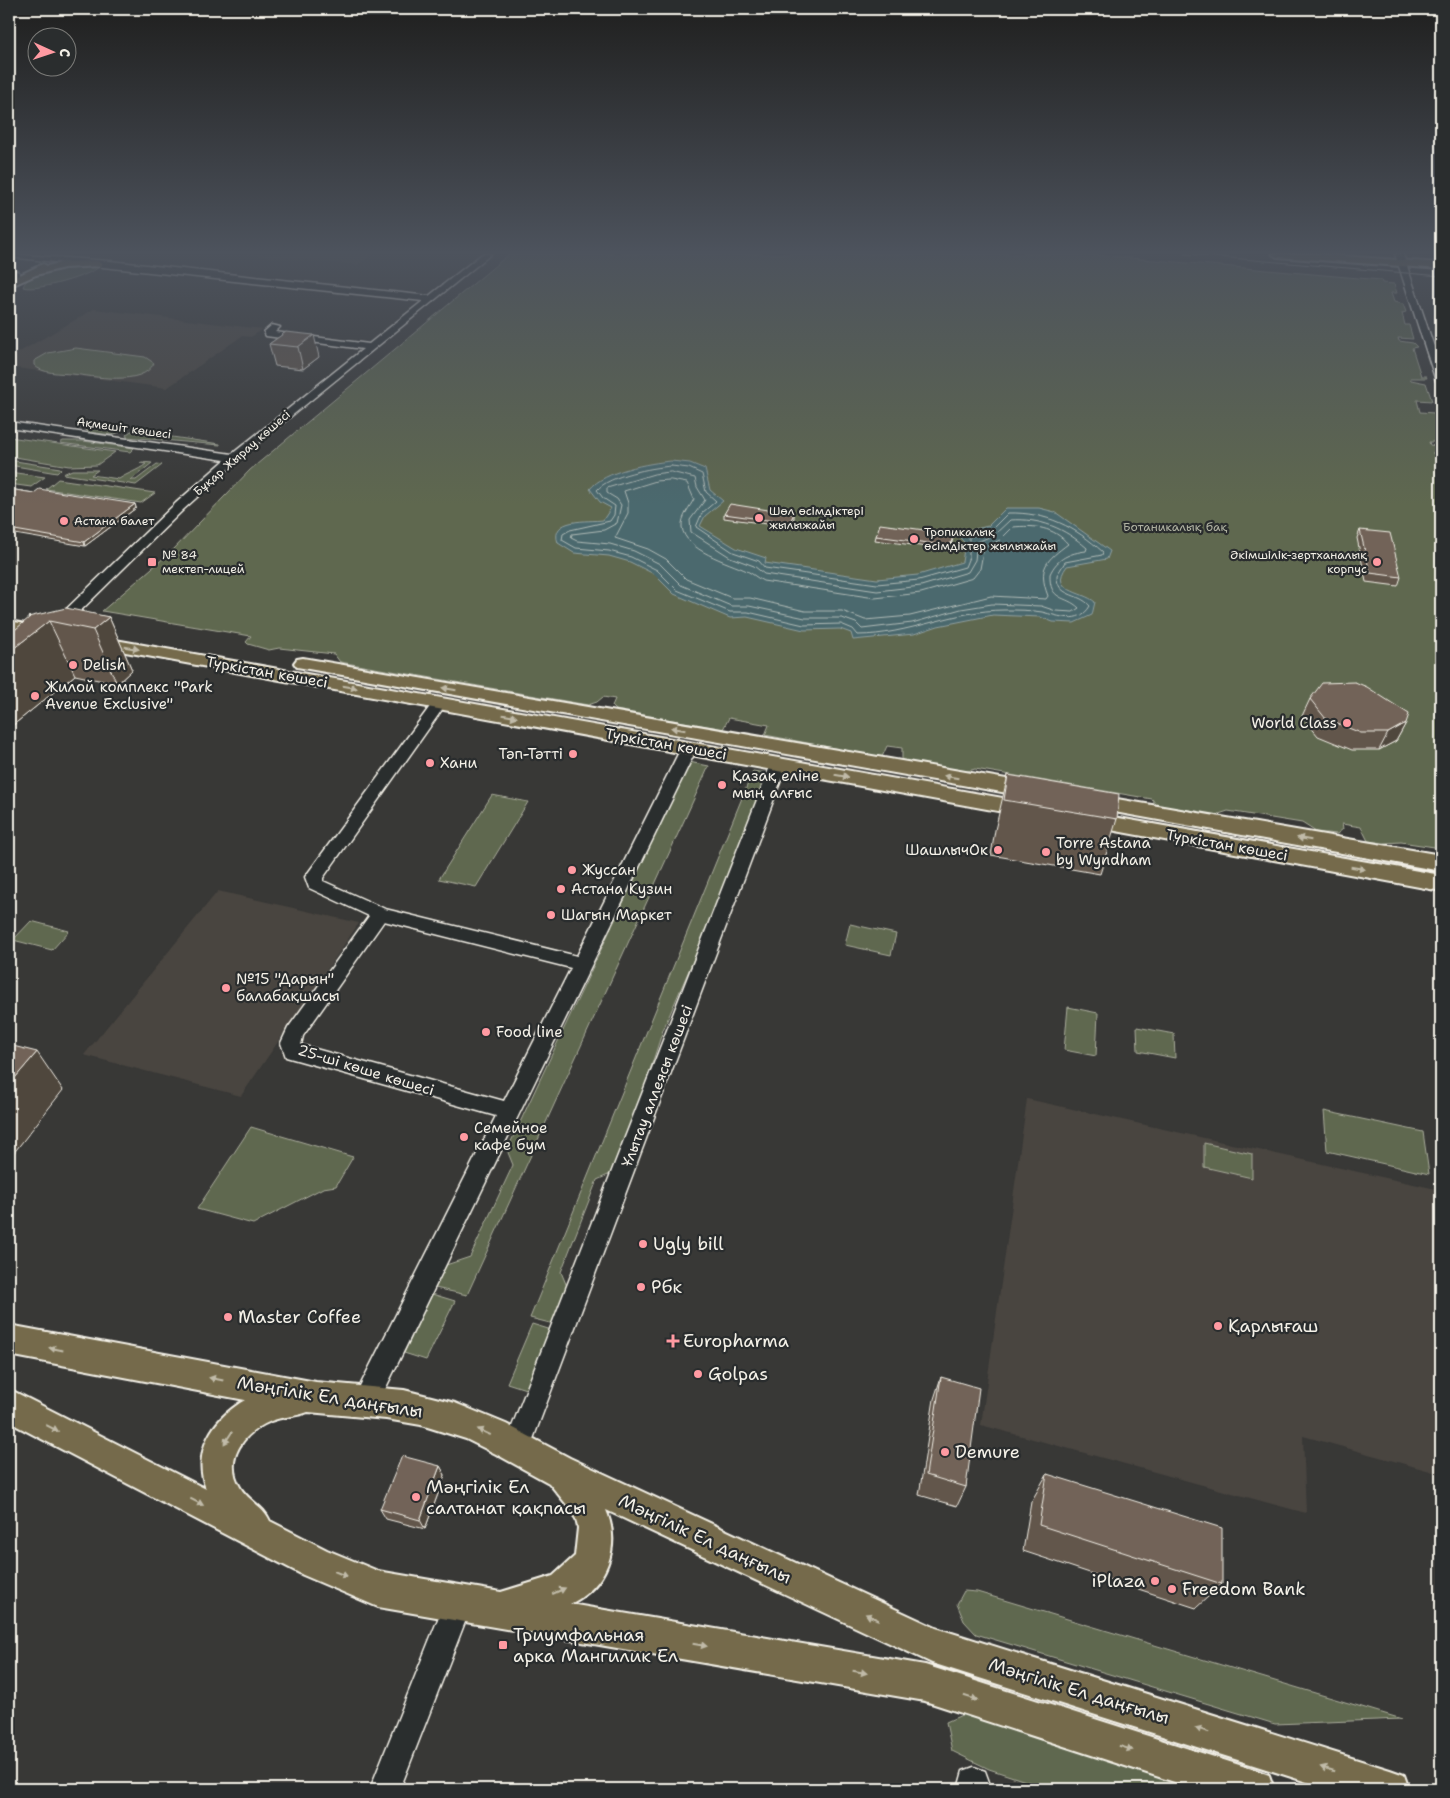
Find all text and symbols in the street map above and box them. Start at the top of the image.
north arrow [28,28,78,78]
text: С [56,48,74,57]
street label: Бұқар Жырау көшесі [190,407,294,499]
street label: Ақмешіт көшесі [76,413,172,443]
place label: Шөл өсімдіктері жылыжайы [769,503,864,533]
marker: Шөл өсімдіктері жылыжайы [753,512,765,524]
place label: Астана балет [74,513,155,529]
marker: Астана балет [58,515,70,527]
park label: Ботаникалық бақ [1123,519,1227,535]
place label: Тропикалық өсімдіктер жылыжайы [924,524,1056,554]
marker: Тропикалық өсімдіктер жылыжайы [908,533,920,545]
place label: № 84 мектеп-лицей [162,547,245,577]
place label: Әкімшілік-зертханалық корпус [1230,547,1367,577]
marker: № 84 мектеп-лицей [146,556,158,568]
marker: Әкімшілік-зертханалық корпус [1371,556,1383,568]
one-way arrow [124,645,140,653]
street label: Түркістан көшесі [205,651,329,693]
place label: Delish [83,655,126,675]
marker: Delish [67,659,79,671]
place label: Жилой комплекс "Park Avenue Exclusive" [45,677,213,714]
one-way arrow [342,684,358,692]
one-way arrow [441,684,457,692]
marker: Жилой комплекс "Park Avenue Exclusive" [29,690,41,702]
one-way arrow [502,713,518,721]
place label: World Class [1251,713,1337,733]
marker: World Class [1341,717,1353,729]
street label: Түркістан көшесі [604,723,728,765]
one-way arrow [670,724,686,732]
place label: Тәп-Тәтті [498,744,563,764]
marker: Тәп-Тәтті [567,748,579,760]
place label: Хани [440,753,477,773]
marker: Хани [424,757,436,769]
place label: Қазақ еліне мың алғыс [732,766,819,803]
one-way arrow [835,772,851,780]
one-way arrow [943,772,959,780]
marker: Қазақ еліне мың алғыс [716,779,728,791]
street label: Түркістан көшесі [1165,824,1289,866]
place label: Torre Astana by Wyndham [1056,833,1151,870]
one-way arrow [1296,834,1312,842]
place label: ШашлычОк [905,840,988,860]
marker: ШашлычОк [992,844,1004,856]
marker: Torre Astana by Wyndham [1040,846,1052,858]
place label: Жуссан [582,860,636,880]
marker: Жуссан [566,864,578,876]
one-way arrow [1350,865,1366,873]
place label: Астана Кузин [571,879,672,899]
marker: Астана Кузин [555,883,567,895]
place label: Шагын Маркет [561,905,672,925]
marker: Шагын Маркет [545,909,557,921]
place label: №15 "Дарын" балабақшасы [236,969,340,1006]
marker: №15 "Дарын" балабақшасы [220,982,232,994]
street label: Ұлытау аллеясы көшесі [617,1002,697,1170]
place label: Food line [496,1022,563,1042]
marker: Food line [480,1026,492,1038]
street label: 25-ші көше көшесі [295,1040,437,1100]
place label: Семейное кафе бум [474,1118,547,1155]
marker: Семейное кафе бум [458,1131,470,1143]
place label: Ugly bill [653,1232,724,1256]
marker: Ugly bill [637,1238,649,1250]
place label: Рбк [651,1275,683,1299]
marker: Рбк [635,1281,647,1293]
place label: Master Coffee [238,1305,361,1329]
marker: Master Coffee [222,1311,234,1323]
place label: Қарлығаш [1228,1314,1318,1338]
marker: Қарлығаш [1212,1320,1224,1332]
place label: Europharma [683,1329,789,1353]
marker: Europharma [667,1335,679,1347]
one-way arrow [48,1344,64,1352]
place label: Golpas [708,1362,768,1386]
marker: Golpas [692,1368,704,1380]
street label: Мәңгілік Ел даңғылы [235,1370,425,1424]
one-way arrow [208,1374,224,1382]
one-way arrow [45,1424,59,1432]
one-way arrow [476,1427,491,1436]
one-way arrow [223,1431,232,1444]
place label: Demure [955,1440,1020,1464]
marker: Demure [939,1446,951,1458]
place label: Мәңгілік Ел салтанат қақпасы [426,1475,586,1520]
street label: Мәңгілік Ел даңғылы [615,1488,795,1590]
marker: Мәңгілік Ел салтанат қақпасы [410,1491,422,1503]
one-way arrow [189,1498,204,1506]
place label: iPlaza [1091,1569,1145,1593]
one-way arrow [334,1570,349,1578]
marker: iPlaza [1149,1575,1161,1587]
place label: Freedom Bank [1182,1577,1306,1601]
marker: Freedom Bank [1166,1583,1178,1595]
one-way arrow [552,1587,566,1595]
one-way arrow [865,1613,879,1621]
place label: Триумфальная арка Мангилик Ел [513,1623,678,1668]
marker: Триумфальная арка Мангилик Ел [497,1639,509,1651]
one-way arrow [692,1642,708,1650]
street label: Мәңгілік Ел даңғылы [986,1652,1172,1730]
one-way arrow [852,1669,868,1677]
one-way arrow [964,1695,979,1703]
one-way arrow [1195,1726,1210,1733]
one-way arrow [1118,1744,1133,1752]
one-way arrow [1319,1765,1334,1773]

